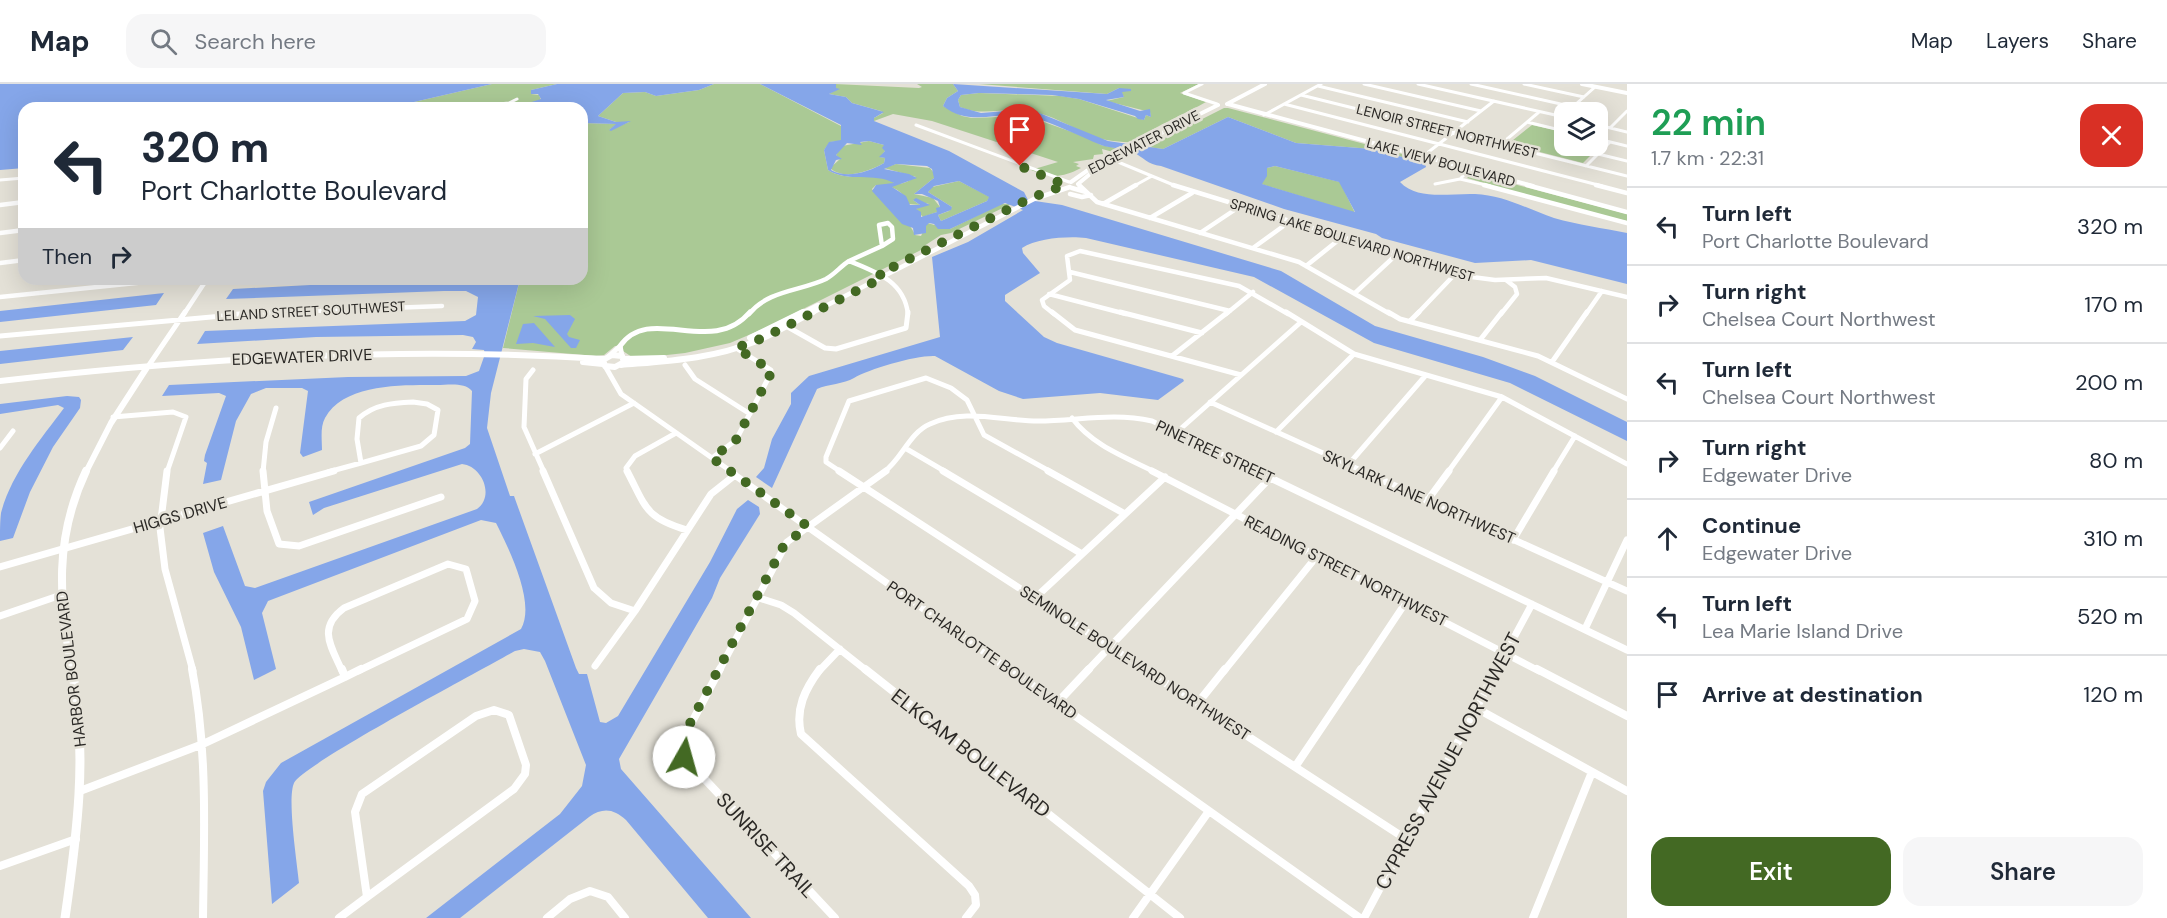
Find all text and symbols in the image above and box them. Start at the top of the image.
search box [126,14,546,68]
text: Map [30,23,90,60]
icon: search [147,25,180,58]
text: Search here [195,27,316,56]
text: Map [1911,27,1953,55]
text: Layers [1986,27,2049,55]
text: Share [2082,27,2137,55]
text: 22 min [1651,99,1766,146]
street label: LENOIR STREET NORTHWEST [1355,100,1540,162]
map controls [1554,102,1608,156]
button: layers [1554,102,1608,156]
pin [994,104,1045,166]
button: close [2080,104,2143,167]
street label: EDGEWATER DRIVE [1085,106,1203,178]
icon: arrive [1003,113,1036,146]
text: 320 m [141,120,269,175]
icon: left [42,126,120,204]
street label: LAKE VIEW BOULEVARD [1365,133,1517,191]
text: 1.7 km · 22:31 [1651,145,1764,171]
text: Port Charlotte Boulevard [141,173,447,208]
street label: SPRING LAKE BOULEVARD NORTHWEST [1228,194,1476,286]
text: Turn left [1702,199,1792,228]
icon: left [1651,210,1684,243]
text: 320 m [2077,212,2143,241]
text: Port Charlotte Boulevard [1702,228,1929,254]
icon: right [104,240,137,273]
text: Then [42,242,92,271]
text: Turn right [1702,277,1807,306]
icon: right [1651,288,1684,321]
text: 170 m [2084,290,2143,319]
street label: LELAND STREET SOUTHWEST [216,297,406,325]
text: Chelsea Court Northwest [1702,306,1936,332]
street label: EDGEWATER DRIVE [231,344,373,370]
text: Turn left [1702,355,1792,384]
icon: left [1651,366,1684,399]
text: 200 m [2075,368,2143,397]
text: Chelsea Court Northwest [1702,384,1936,410]
street label: PINETREE STREET [1152,415,1278,489]
text: Turn right [1702,433,1807,462]
icon: right [1651,444,1684,477]
street label: SKYLARK LANE NORTHWEST [1319,445,1519,549]
text: 80 m [2089,446,2143,475]
text: Edgewater Drive [1702,462,1852,488]
street label: HIGGS DRIVE [131,492,229,538]
street label: READING STREET NORTHWEST [1241,510,1451,632]
text: Continue [1702,511,1801,540]
icon: ahead [1651,522,1684,555]
text: 310 m [2083,524,2143,553]
text: Edgewater Drive [1702,540,1852,566]
street label: PORT CHARLOTTE BOULEVARD [883,576,1081,724]
street label: SEMINOLE BOULEVARD NORTHWEST [1016,581,1254,745]
text: Turn left [1702,589,1792,618]
street label: HARBOR BOULEVARD [51,590,91,748]
icon: left [1651,600,1684,633]
text: 520 m [2077,602,2143,631]
text: Lea Marie Island Drive [1702,618,1903,644]
street label: CYPRESS AVENUE NORTHWEST [1369,628,1527,894]
icon: arrive [1651,678,1684,711]
text: Arrive at destination [1702,680,1923,709]
text: 120 m [2083,680,2143,709]
street label: ELKCAM BOULEVARD [886,683,1056,823]
position arrow [652,725,716,789]
street label: SUNRISE TRAIL [710,787,822,903]
button: Exit [1651,837,1891,906]
button: Share [1903,837,2143,906]

